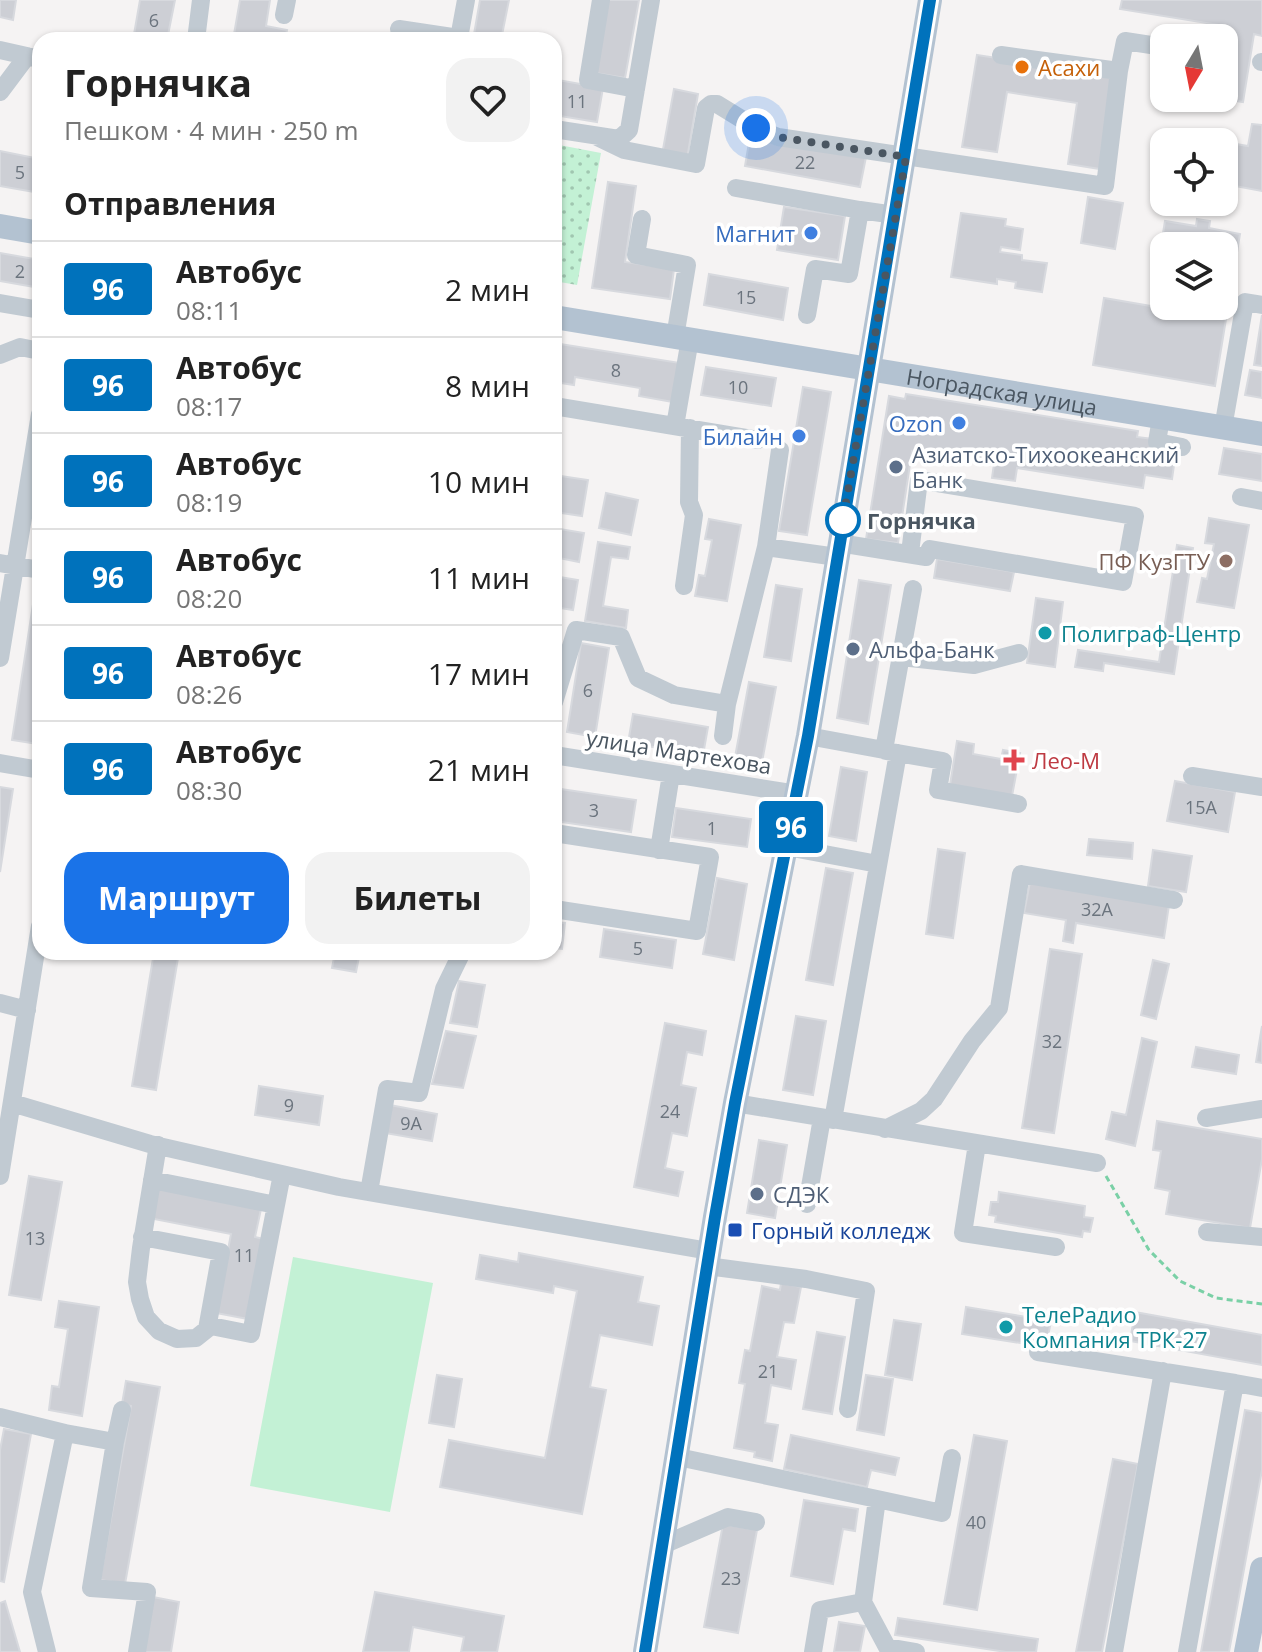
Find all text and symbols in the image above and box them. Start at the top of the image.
house number: 6 [149,8,159,32]
north arrow [1150,24,1238,112]
map controls [1150,24,1238,320]
place label: Асахи [1038,52,1100,82]
text: Горнячка [64,56,252,108]
button: heart [446,58,530,142]
marker: Асахи [1013,58,1031,76]
house number: 11 [567,89,587,113]
your location [736,108,776,148]
text: Пешком · 4 мин · 250 m [64,112,359,148]
button: locate [1150,128,1238,216]
house number: 22 [795,150,815,174]
house number: 5 [15,160,25,184]
text: Отправления [64,183,276,224]
place label: Магнит [715,218,795,248]
marker: Магнит [802,224,820,242]
button: layers [1150,232,1238,320]
text: Автобус [176,251,302,292]
house number: 2 [15,259,25,283]
text: 2 мин [445,269,530,310]
text: 96 [92,270,124,308]
house number: 15 [736,285,756,309]
text: 08:11 [176,292,242,328]
text: Автобус [176,347,302,388]
house number: 8 [611,358,621,382]
street label: Ноградская улица [904,360,1100,422]
text: 8 мин [445,365,530,406]
text: 96 [92,366,124,404]
house number: 10 [728,375,748,399]
text: 08:17 [176,388,242,424]
place label: Ozon [889,408,943,438]
marker: Ozon [950,414,968,432]
place label: Билайн [703,421,783,451]
marker: Билайн [790,427,808,445]
place label: Азиатско-Тихоокеанский Банк [912,439,1179,494]
text: Автобус [176,443,302,484]
marker: Азиатско-Тихоокеанский Банк [887,458,905,476]
text: 10 мин [428,461,530,502]
text: 96 [92,462,124,500]
text: 08:19 [176,484,242,520]
marker: Горнячка [826,503,860,537]
place label: Горнячка [867,505,976,535]
text: Автобус [176,539,302,580]
place label: ПФ КузГТУ [1099,546,1210,576]
marker: ПФ КузГТУ [1217,552,1235,570]
text: 11 мин [428,557,530,598]
text: 96 [92,558,124,596]
text: 08:20 [176,580,242,616]
place label: Полиграф-Центр [1061,618,1241,648]
marker: Полиграф-Центр [1036,624,1054,642]
place label: Альфа-Банк [869,634,995,664]
text: Автобус [176,635,302,676]
marker: Альфа-Банк [844,640,862,658]
text: 17 мин [428,653,530,694]
text: 96 [92,654,124,692]
text: 08:26 [176,676,242,712]
house number: 6 [583,678,593,702]
street label: улица Мартехова [584,722,774,780]
text: Автобус [176,731,302,772]
place label: Лео-М [1032,745,1100,775]
text: 21 мин [428,749,530,790]
marker: Лео-М [1003,749,1025,771]
text: 96 [92,750,124,788]
text: 08:30 [176,772,242,808]
house number: 15А [1185,795,1218,819]
house number: 3 [589,798,599,822]
line badge: 96 [755,801,827,853]
text: 96 [775,808,807,846]
house number: 1 [707,816,717,840]
button: Маршрут [64,852,289,944]
button: Билеты [305,852,530,944]
house number: 32А [1081,897,1114,921]
house number: 5 [633,936,643,960]
house number: 32 [1042,1029,1062,1053]
house number: 9 [284,1093,294,1117]
house number: 24 [660,1099,680,1123]
house number: 9А [400,1111,422,1135]
place label: СДЭК [773,1179,830,1209]
marker: СДЭК [748,1185,766,1203]
place label: Горный колледж [751,1215,931,1245]
marker: Горный колледж [726,1221,744,1239]
house number: 13 [25,1226,45,1250]
house number: 11 [234,1243,254,1267]
place label: ТелеРадио Компания ТРК-27 [1022,1299,1207,1354]
marker: ТелеРадио Компания ТРК-27 [997,1318,1015,1336]
house number: 21 [758,1359,778,1383]
house number: 40 [966,1510,986,1534]
house number: 23 [721,1566,741,1590]

